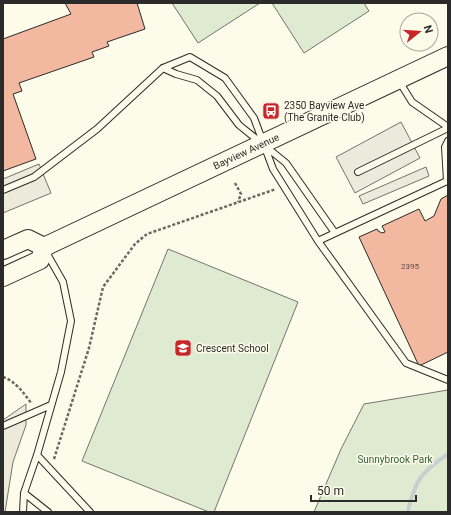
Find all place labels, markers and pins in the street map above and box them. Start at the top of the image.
place label: 2350 Bayview Ave (The Granite Club) [284,100,365,124]
bus stop icon: 2350 Bayview Ave (The Granite Club) [261,101,281,121]
school or university icon: Crescent School [173,338,193,358]
place label: Crescent School [196,343,269,354]

